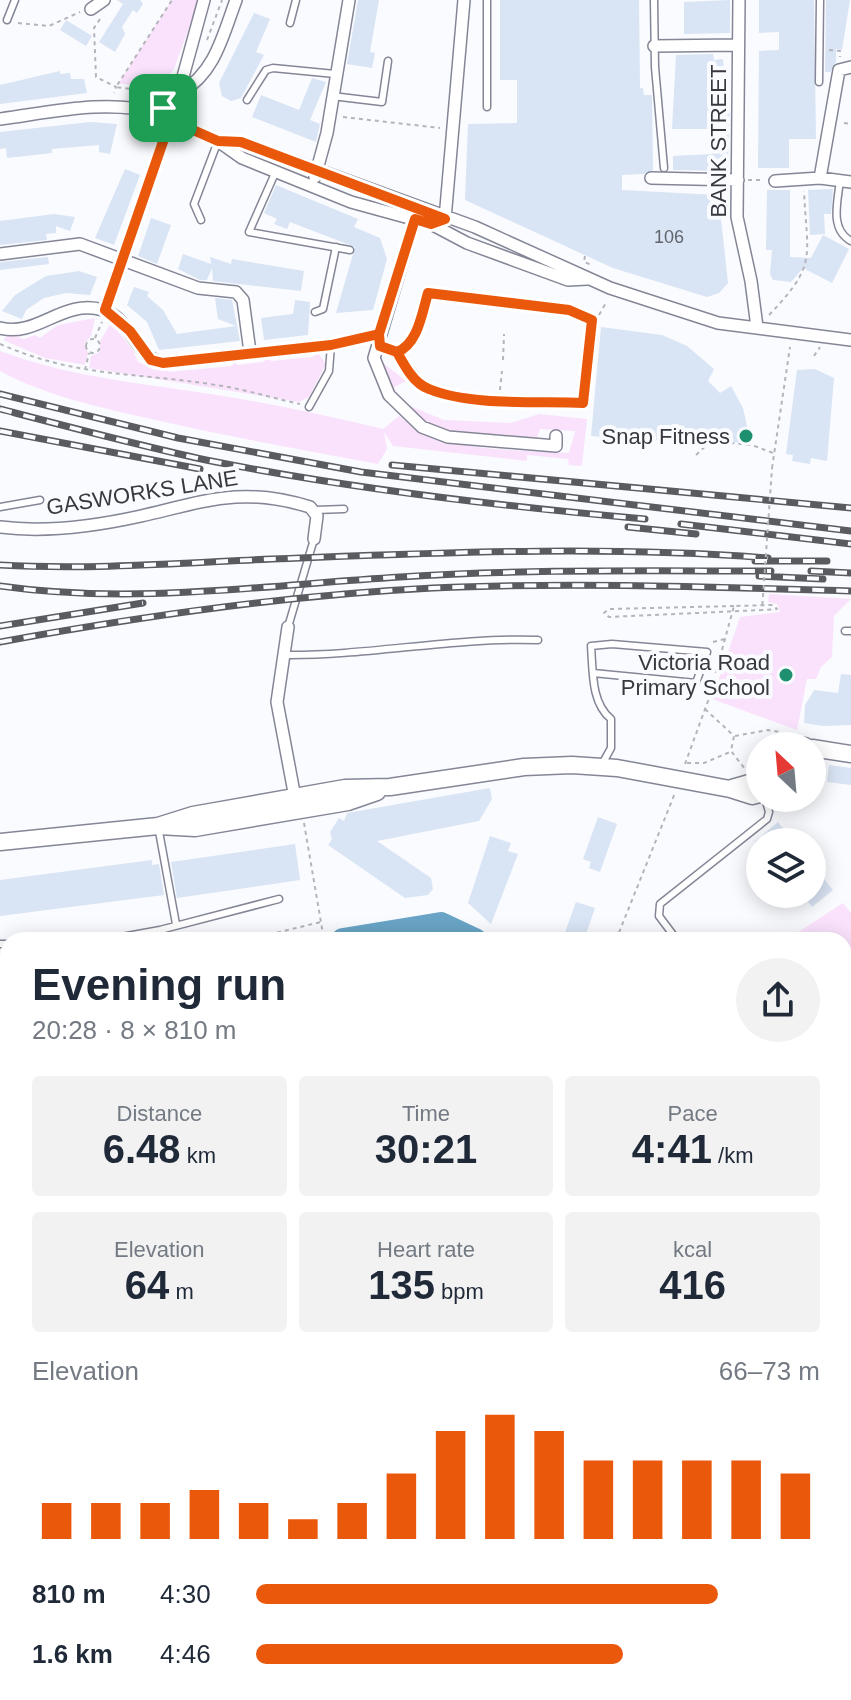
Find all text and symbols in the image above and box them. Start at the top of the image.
street label: BANK STREET [706,65,731,217]
pin [129,74,197,142]
icon: arrive [141,86,185,130]
house number: 106 [654,227,684,247]
place label: Snap Fitness [602,424,730,449]
marker: Snap Fitness [737,427,755,445]
street label: GASWORKS LANE [45,465,239,520]
place label: Victoria Road Primary School [621,650,770,700]
marker: Victoria Road Primary School [777,666,795,684]
north arrow [746,732,826,812]
map controls [746,732,826,908]
button: layers [746,828,826,908]
button: share [736,958,820,1042]
text: Evening run [32,960,286,1009]
text: 20:28 · 8 × 810 m [32,1015,237,1045]
text: Distance [117,1101,202,1126]
text: Time [402,1101,450,1126]
text: Pace [668,1101,718,1126]
text: 6.48 [103,1127,181,1171]
text: 30:21 [375,1127,477,1171]
text: 4:41 [632,1127,712,1171]
text: km [181,1143,216,1168]
text: /km [712,1143,753,1168]
text: Elevation [114,1237,205,1262]
text: Heart rate [377,1237,475,1262]
text: kcal [673,1237,712,1262]
text: 64 [125,1263,169,1307]
text: 135 [368,1263,435,1307]
text: 416 [659,1263,726,1307]
text: m [169,1279,194,1304]
text: bpm [435,1279,484,1304]
text: Elevation [32,1356,139,1386]
text: 66–73 m [719,1356,820,1386]
text: 810 m [32,1579,106,1609]
text: 4:30 [160,1579,211,1609]
text: 1.6 km [32,1639,113,1669]
text: 4:46 [160,1639,211,1669]

